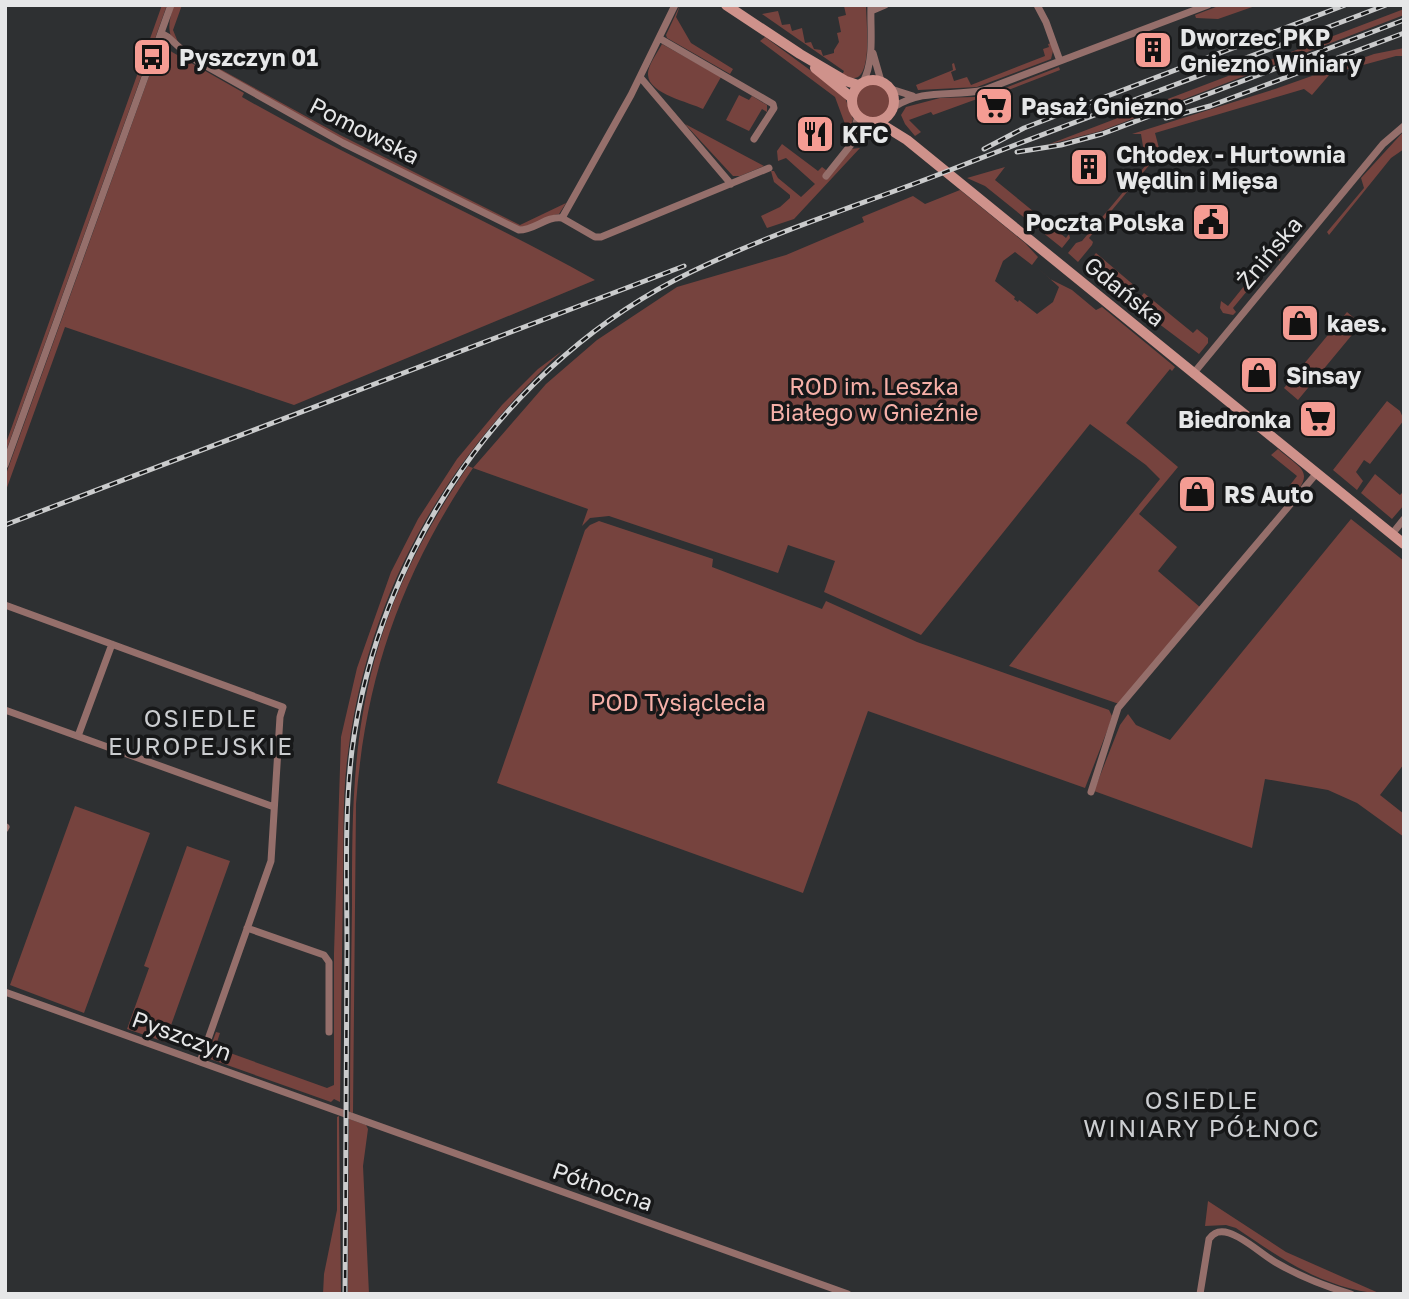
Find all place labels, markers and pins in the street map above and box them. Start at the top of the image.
place label: Dworzec PKP Gniezno Winiary [1180,23,1362,77]
building icon: Dworzec PKP Gniezno Winiary [1132,29,1174,71]
bus stop icon: Pyszczyn 01 [131,36,173,78]
place label: Pyszczyn 01 [179,43,318,71]
supermarket icon: Pasaż Gniezno [973,85,1015,127]
place label: Pasaż Gniezno [1021,92,1183,120]
restaurant icon: KFC [794,113,836,155]
place label: KFC [842,120,889,148]
place label: Chłodex - Hurtownia Wędlin i Mięsa [1116,140,1346,194]
building icon: Chłodex - Hurtownia Wędlin i Mięsa [1068,146,1110,188]
public building icon: Poczta Polska [1190,201,1232,243]
place label: Poczta Polska [1025,208,1184,236]
shop icon: kaes. [1279,302,1321,344]
place label: kaes. [1327,309,1387,337]
shop icon: Sinsay [1238,354,1280,396]
place label: Sinsay [1286,361,1361,389]
supermarket icon: Biedronka [1297,398,1339,440]
place label: Biedronka [1178,405,1291,433]
shop icon: RS Auto [1176,473,1218,515]
place label: RS Auto [1224,480,1314,508]

